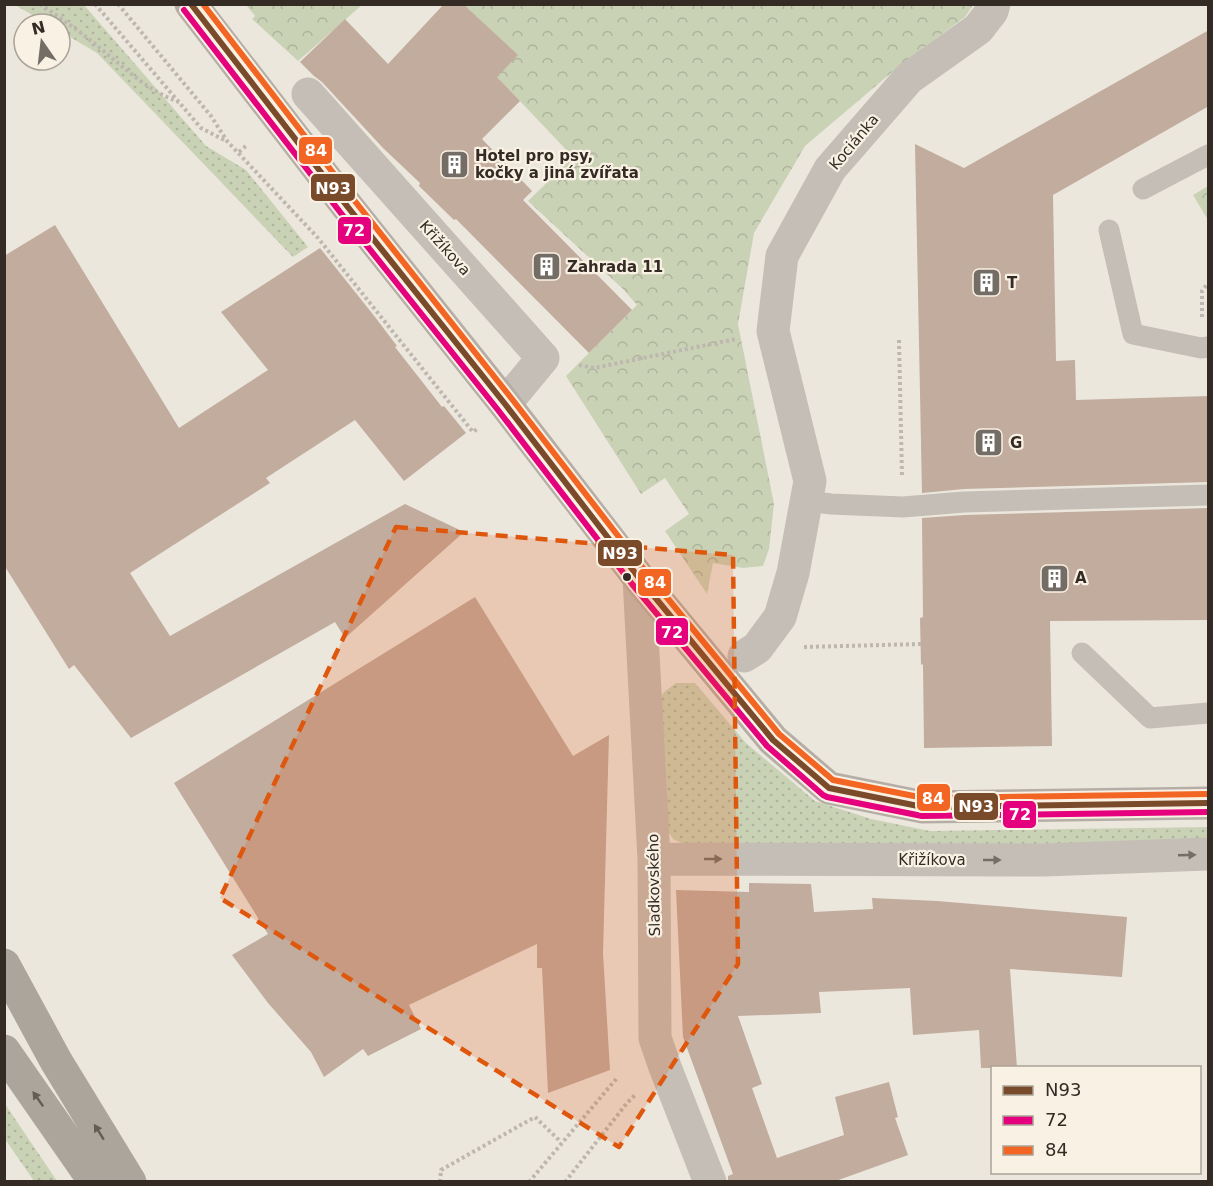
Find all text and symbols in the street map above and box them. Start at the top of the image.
north arrow [12,12,72,72]
text: N [30,17,47,39]
street label: Kociánka [826,111,882,173]
line badge: 84 [298,136,333,165]
text: 84 [305,141,327,160]
place label: Hotel pro psy, kočky a jiná zvířata [475,147,639,182]
building icon: Hotel pro psy, kočky a jiná zvířata [438,149,470,181]
line badge: N93 [310,173,356,202]
text: N93 [315,179,351,198]
line badge: 72 [337,216,372,245]
street label: Křižíkova [416,217,474,279]
text: 72 [343,221,365,240]
building icon: Zahrada 11 [530,251,562,283]
place label: Zahrada 11 [567,258,663,276]
building icon: T [970,267,1002,299]
place label: T [1007,274,1018,292]
building icon: G [973,427,1005,459]
place label: G [1010,434,1022,452]
line badge: N93 [597,539,643,567]
text: N93 [602,544,638,563]
building icon: A [1038,562,1070,594]
line badge: 84 [637,568,672,597]
place label: A [1075,569,1087,587]
unlabelled marker [621,571,633,583]
text: 84 [644,573,666,592]
line badge: 72 [655,617,689,646]
text: 72 [661,623,683,642]
line badge: 84 [916,783,951,812]
text: 84 [922,789,944,808]
line badge: N93 [953,792,999,821]
text: N93 [958,797,994,816]
line badge: 72 [1002,800,1037,829]
text: 72 [1009,805,1031,824]
street label: Sladkovského [644,834,664,936]
one-way arrow [1177,850,1196,859]
street label: Křižíkova [898,851,966,869]
one-way arrow [703,854,722,864]
one-way arrow [982,855,1001,865]
legend [991,1066,1201,1174]
text: N93 [1045,1079,1081,1100]
one-way arrow [32,1091,44,1107]
text: 72 [1045,1109,1068,1130]
one-way arrow [94,1124,105,1140]
text: 84 [1045,1139,1068,1160]

